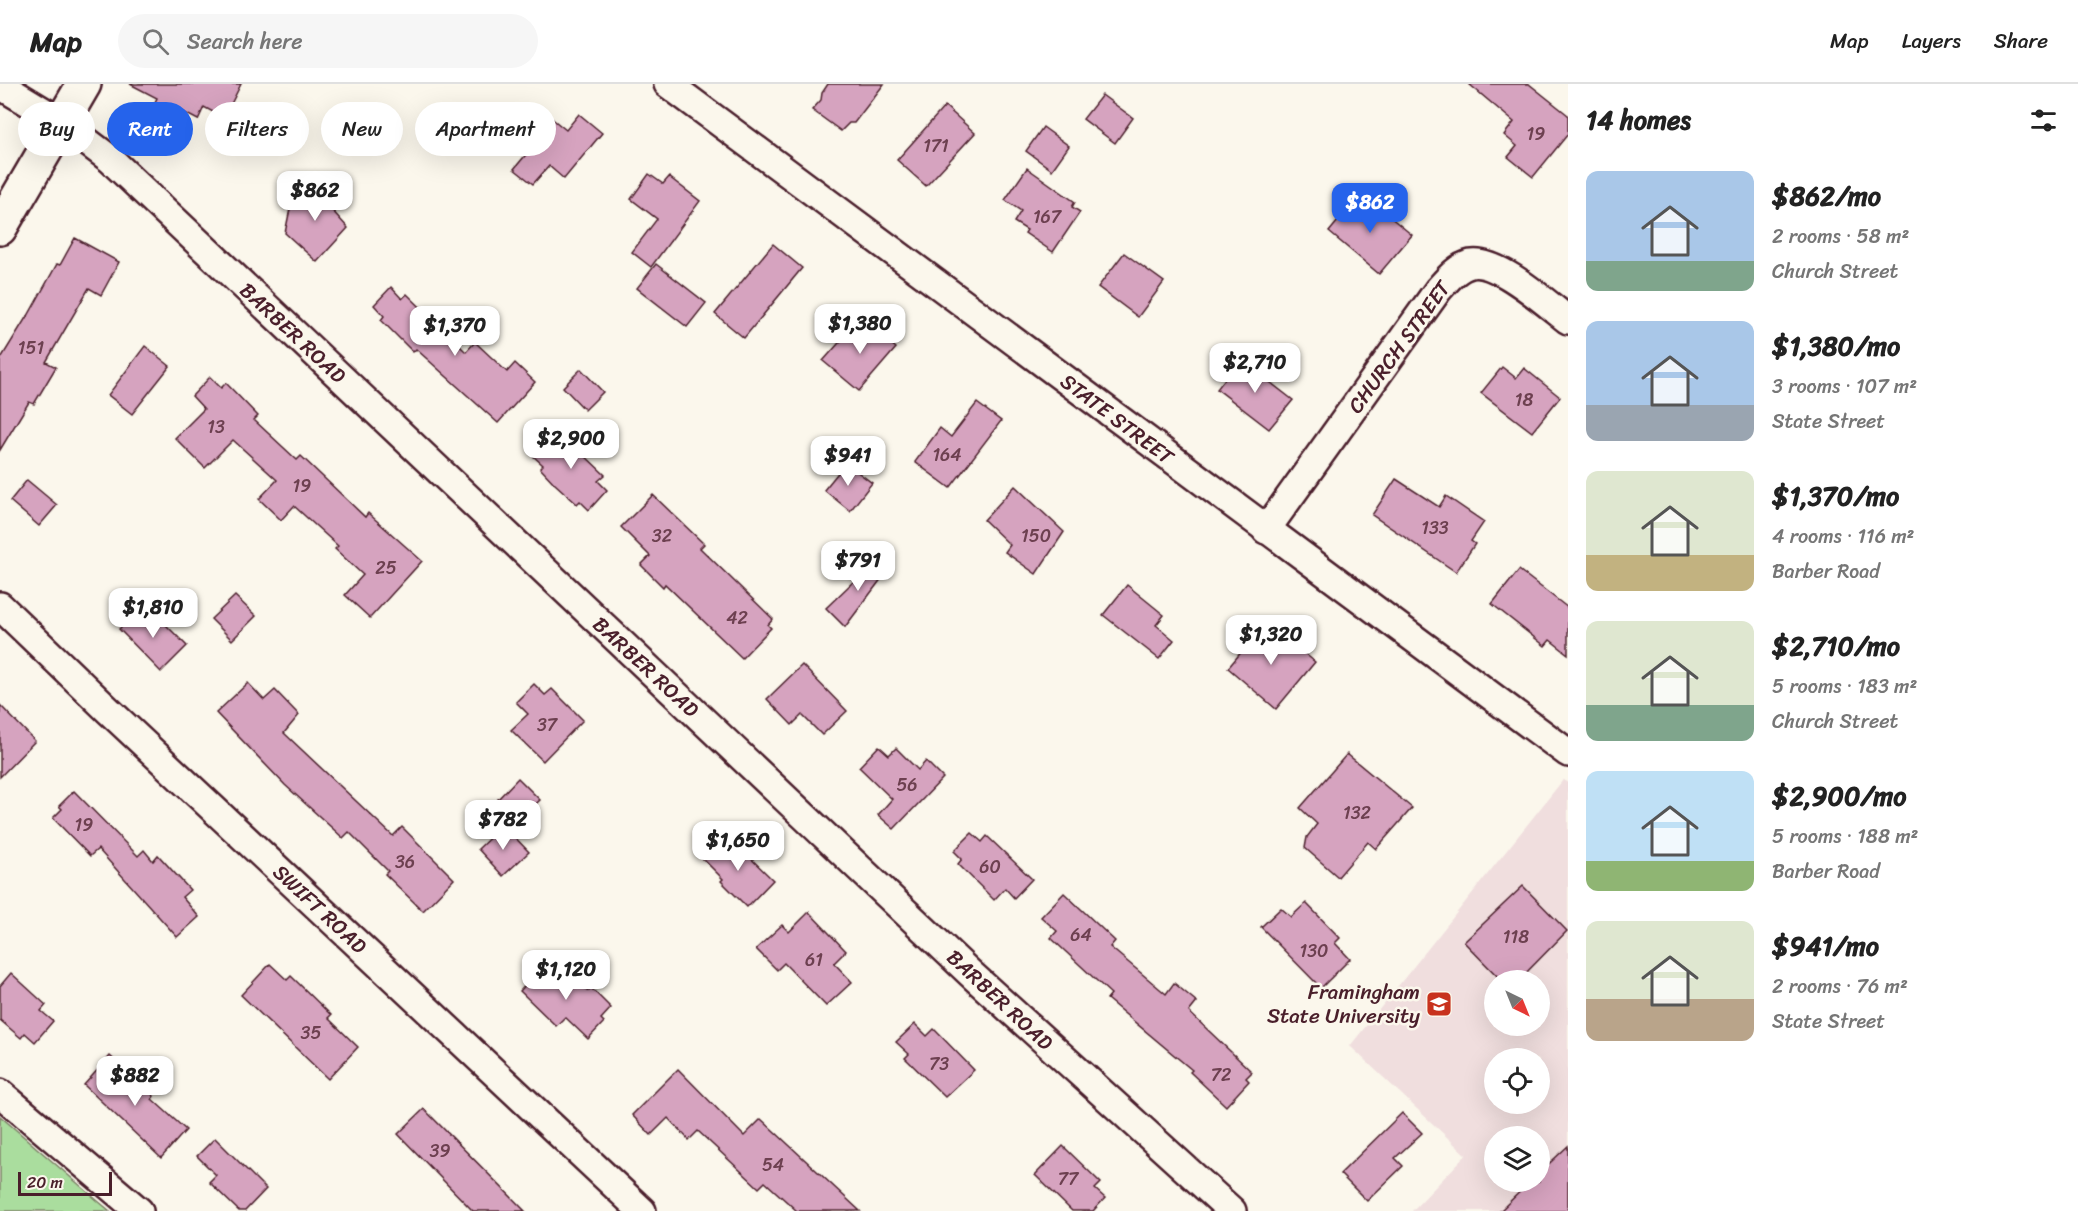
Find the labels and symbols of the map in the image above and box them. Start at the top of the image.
house number: 19 [1527,118,1545,150]
house number: 171 [923,130,949,162]
pin: $862 [279,171,351,222]
pin: $862 [1334,183,1406,234]
house number: 167 [1033,201,1063,233]
street label: CHURCH STREET [1337,271,1461,422]
street label: BARBER ROAD [230,273,356,393]
pin: $1,380 [811,304,909,355]
pin: $1,370 [406,306,504,357]
house number: 151 [18,332,44,364]
pin: $2,710 [1206,343,1304,394]
street label: STATE STREET [1052,363,1183,476]
house number: 18 [1515,384,1533,416]
house number: 13 [207,411,225,443]
pin: $2,900 [522,419,620,470]
pin: $941 [812,436,884,487]
house number: 164 [932,439,962,471]
house number: 19 [293,470,311,502]
house number: 133 [1421,512,1449,544]
house number: 32 [652,520,672,552]
house number: 150 [1021,520,1051,552]
pin: $791 [822,541,894,592]
house number: 25 [375,552,397,584]
pin: $1,810 [104,588,202,639]
house number: 42 [726,602,748,634]
street label: BARBER ROAD [583,607,709,727]
pin: $1,320 [1222,615,1320,666]
house number: 37 [537,709,559,741]
house number: 56 [896,769,918,801]
house number: 132 [1343,797,1371,829]
pin: $782 [467,800,539,851]
house number: 19 [75,809,93,841]
pin: $1,650 [689,821,787,872]
house number: 36 [395,846,415,878]
house number: 60 [979,851,1001,883]
street label: SWIFT ROAD [263,854,377,964]
house number: 64 [1070,919,1092,951]
house number: 118 [1503,921,1529,953]
house number: 130 [1300,935,1328,967]
street label: BARBER ROAD [937,940,1063,1060]
house number: 61 [805,944,823,976]
pin: $1,120 [517,950,615,1001]
north arrow [1484,970,1550,1036]
place label: Framingham State University [1267,973,1420,1035]
school or university icon: Framingham State University [1424,989,1454,1019]
house number: 35 [301,1017,321,1049]
house number: 73 [929,1048,949,1080]
pin: $882 [99,1056,171,1107]
house number: 72 [1211,1059,1231,1091]
house number: 39 [430,1135,450,1167]
house number: 54 [762,1149,784,1181]
house number: 77 [1058,1163,1080,1195]
scale bar [18,1169,112,1196]

